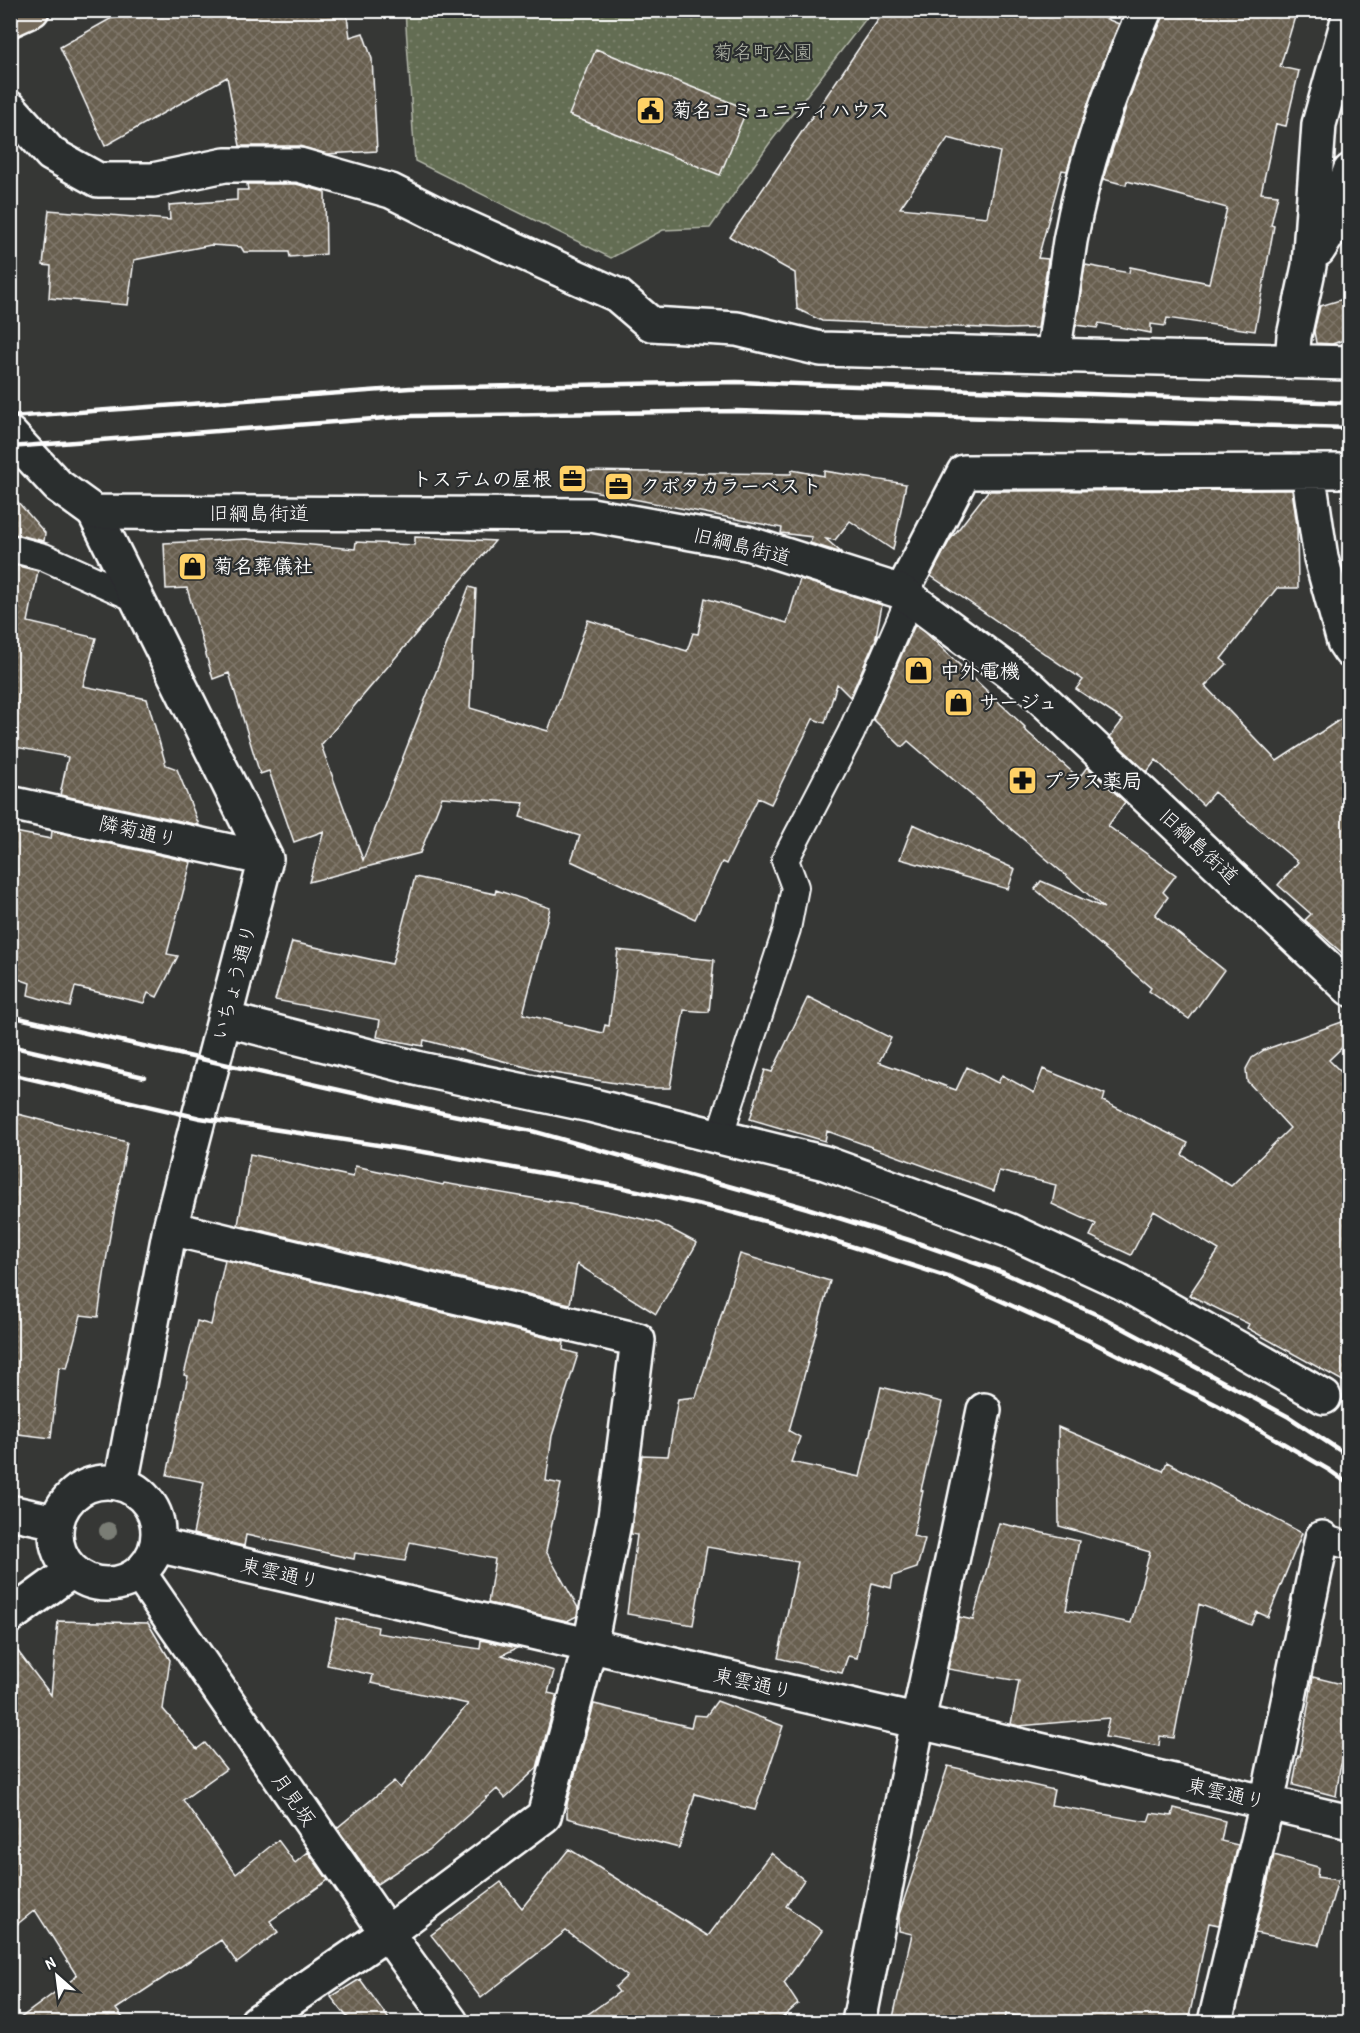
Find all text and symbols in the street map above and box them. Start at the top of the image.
park label: 菊名町公園 [713,38,813,65]
public building icon: 菊名コミュニティハウス [635,94,667,126]
place label: 菊名コミュニティハウス [672,96,890,123]
office icon: トステムの屋根 [557,463,589,495]
place label: トステムの屋根 [412,465,552,492]
office icon: クボタカラーベスト [603,470,635,502]
place label: クボタカラーベスト [640,472,822,499]
street label: 旧綱島街道 [209,499,309,526]
street label: 旧綱島街道 [690,520,794,571]
shop icon: 菊名葬儀社 [176,550,208,582]
place label: 菊名葬儀社 [213,552,313,579]
shop icon: 中外電機 [903,655,935,687]
place label: 中外電機 [940,657,1020,684]
shop icon: サージュ [942,686,974,718]
place label: サージュ [979,688,1058,715]
pharmacy icon: プラス薬局 [1006,765,1038,797]
place label: プラス薬局 [1043,767,1142,794]
street label: 旧綱島街道 [1154,802,1245,890]
street label: 隣菊通り [96,808,180,853]
street label: いちょう通り [205,920,262,1043]
street label: 東雲通り [238,1550,322,1595]
street label: 東雲通り [711,1660,795,1705]
street label: 月見坂 [266,1766,323,1831]
street label: 東雲通り [1184,1770,1268,1815]
north arrow [27,1946,87,2006]
text: N [41,1951,59,1974]

